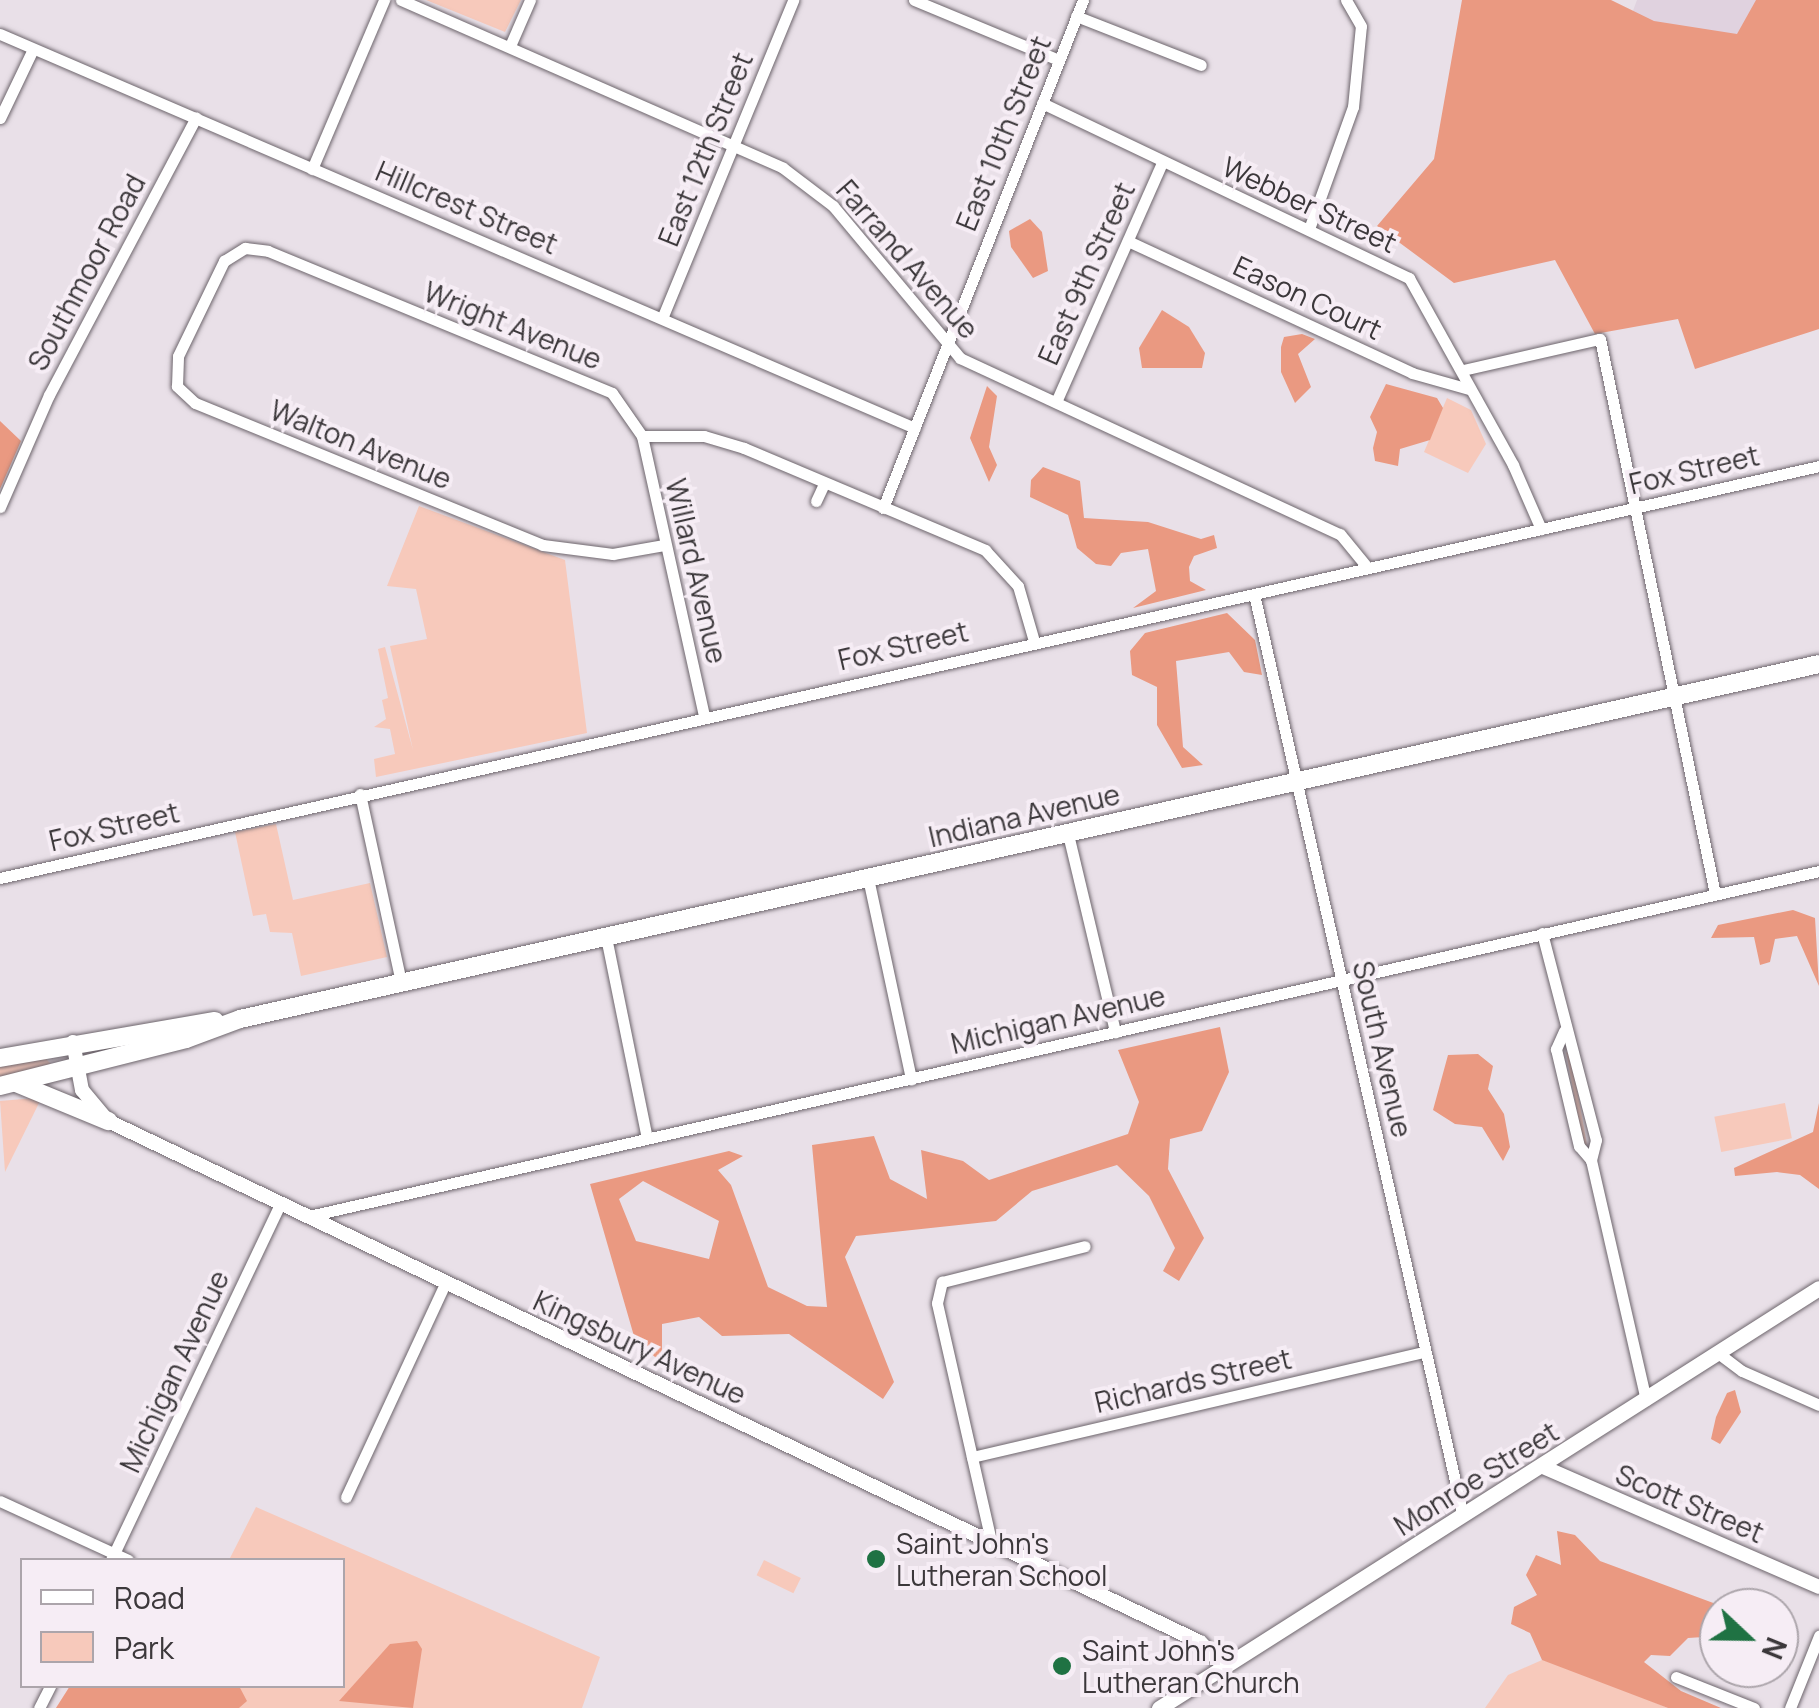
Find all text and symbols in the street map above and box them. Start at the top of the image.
street label: East 10th Street [949,31,1057,235]
street label: East 12th Street [651,47,759,251]
street label: Webber Street [1218,149,1402,259]
street label: Hillcrest Street [371,154,563,260]
street label: Southmoor Road [20,168,152,376]
street label: Farrand Avenue [830,173,986,345]
street label: East 9th Street [1031,177,1141,369]
street label: Eason Court [1229,248,1387,346]
street label: Wright Avenue [419,274,607,376]
street label: Walton Avenue [266,392,456,496]
street label: Fox Street [1626,438,1762,500]
street label: Willard Avenue [659,475,735,667]
street label: Fox Street [835,614,971,676]
street label: Indiana Avenue [925,777,1123,853]
street label: Fox Street [46,795,182,857]
street label: South Avenue [1346,958,1420,1140]
street label: Michigan Avenue [948,978,1168,1060]
street label: Michigan Avenue [113,1265,235,1477]
street label: Kingsbury Avenue [528,1283,752,1411]
street label: Richards Street [1091,1341,1295,1419]
street label: Monroe Street [1388,1414,1564,1542]
street label: Scott Street [1611,1457,1769,1549]
place label: Saint John's Lutheran School [896,1526,1108,1592]
marker: Saint John's Lutheran School [865,1548,887,1570]
legend [20,1558,345,1688]
text: Road [114,1577,185,1618]
north arrow [1699,1588,1799,1688]
text: Park [114,1627,174,1668]
text: N [1754,1632,1796,1665]
place label: Saint John's Lutheran Church [1082,1633,1300,1699]
marker: Saint John's Lutheran Church [1051,1655,1073,1677]

